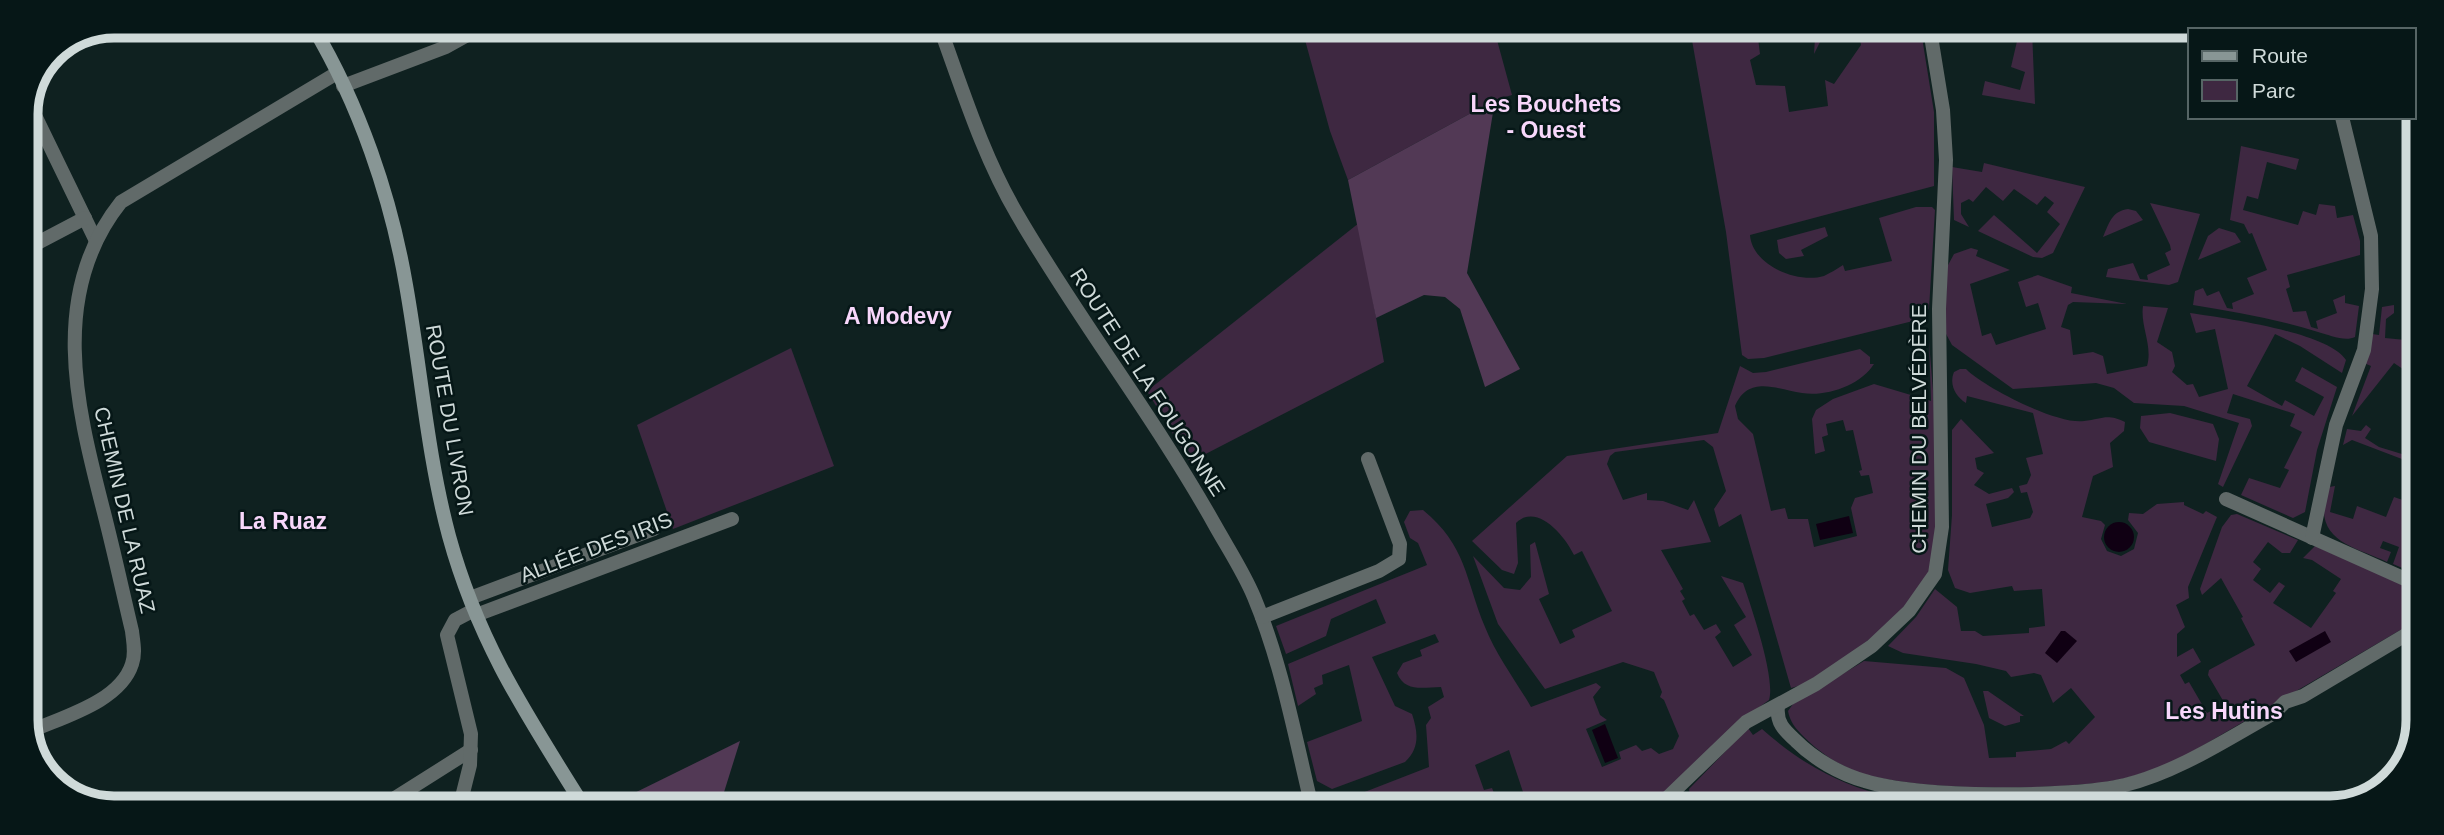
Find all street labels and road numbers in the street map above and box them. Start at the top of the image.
street label: ROUTE DE LA FOUGONNE [1066,264,1230,500]
street label: CHEMIN DU BELVÉDÈRE [1907,304,1930,554]
street label: ROUTE DU LIVRON [422,323,478,517]
street label: CHEMIN DE LA RUAZ [90,405,160,616]
street label: ALLÉE DES IRIS [517,507,675,587]

